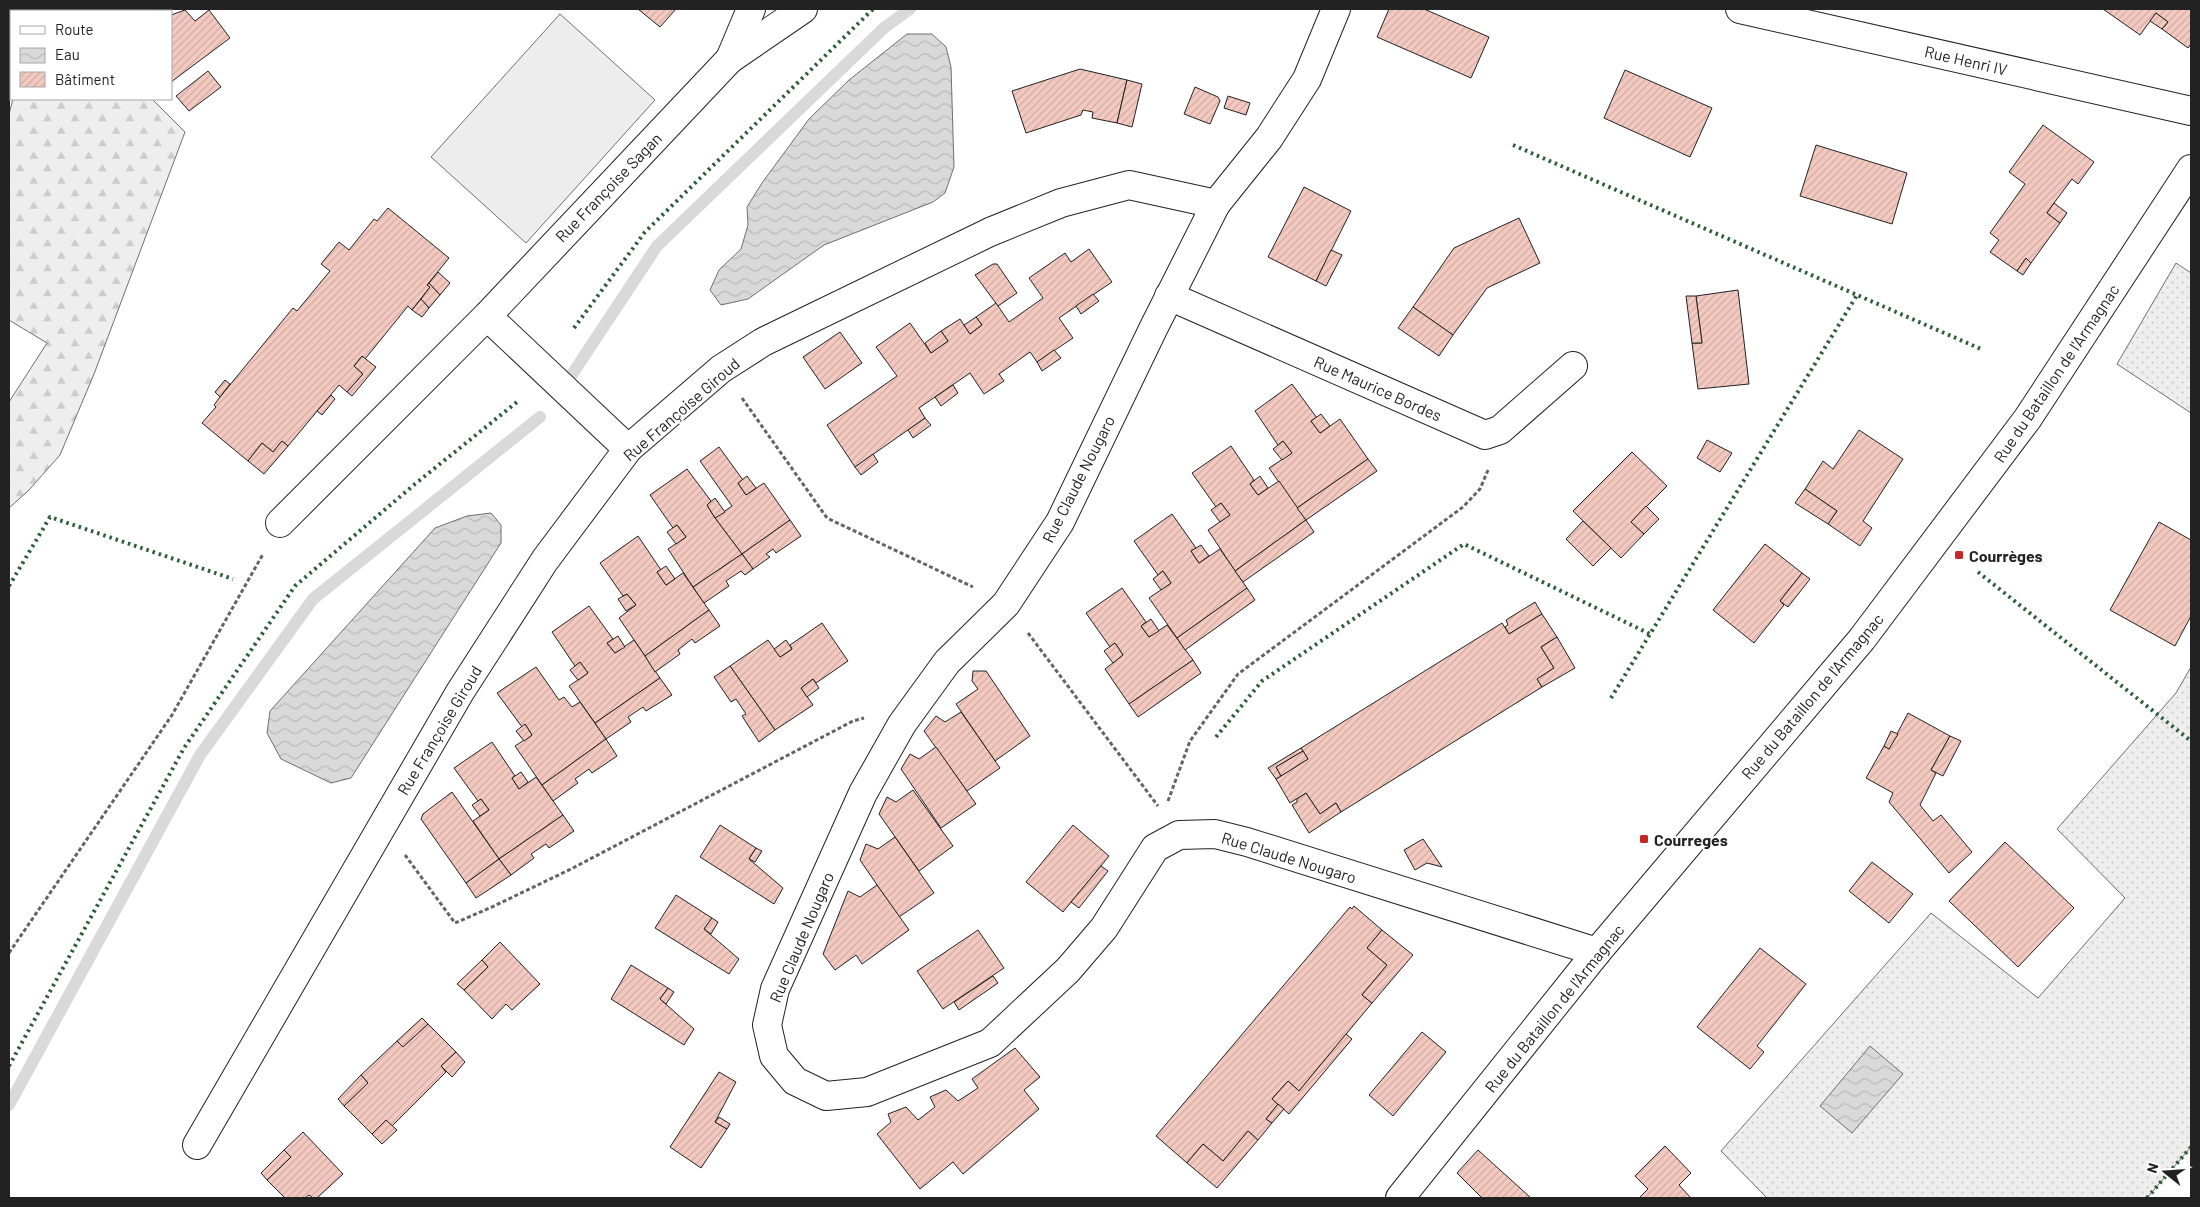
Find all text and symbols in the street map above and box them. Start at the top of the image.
legend [10,10,172,100]
text: Route [55,20,94,38]
street label: Rue Henri IV [1923,41,2009,79]
text: Eau [55,45,80,63]
text: Bâtiment [55,70,115,88]
street label: Rue Françoise Sagan [551,128,665,246]
street label: Rue du Bataillon de l'Armagnac [1989,280,2123,466]
street label: Rue Maurice Bordes [1311,351,1445,425]
street label: Rue Françoise Giroud [619,353,743,465]
street label: Rue Claude Nougaro [1038,412,1118,546]
place label: Courrèges [1969,546,2043,565]
marker: Courrèges [1953,549,1965,561]
street label: Rue du Bataillon de l'Armagnac [1737,609,1887,783]
street label: Rue Françoise Giroud [393,662,485,798]
street label: Rue Claude Nougaro [1219,827,1359,887]
place label: Courreges [1654,830,1728,849]
marker: Courreges [1638,833,1650,845]
street label: Rue Claude Nougaro [765,869,837,1005]
street label: Rue du Bataillon de l'Armagnac [1480,920,1628,1096]
north arrow [2140,1147,2190,1197]
text: N [2143,1161,2162,1175]

